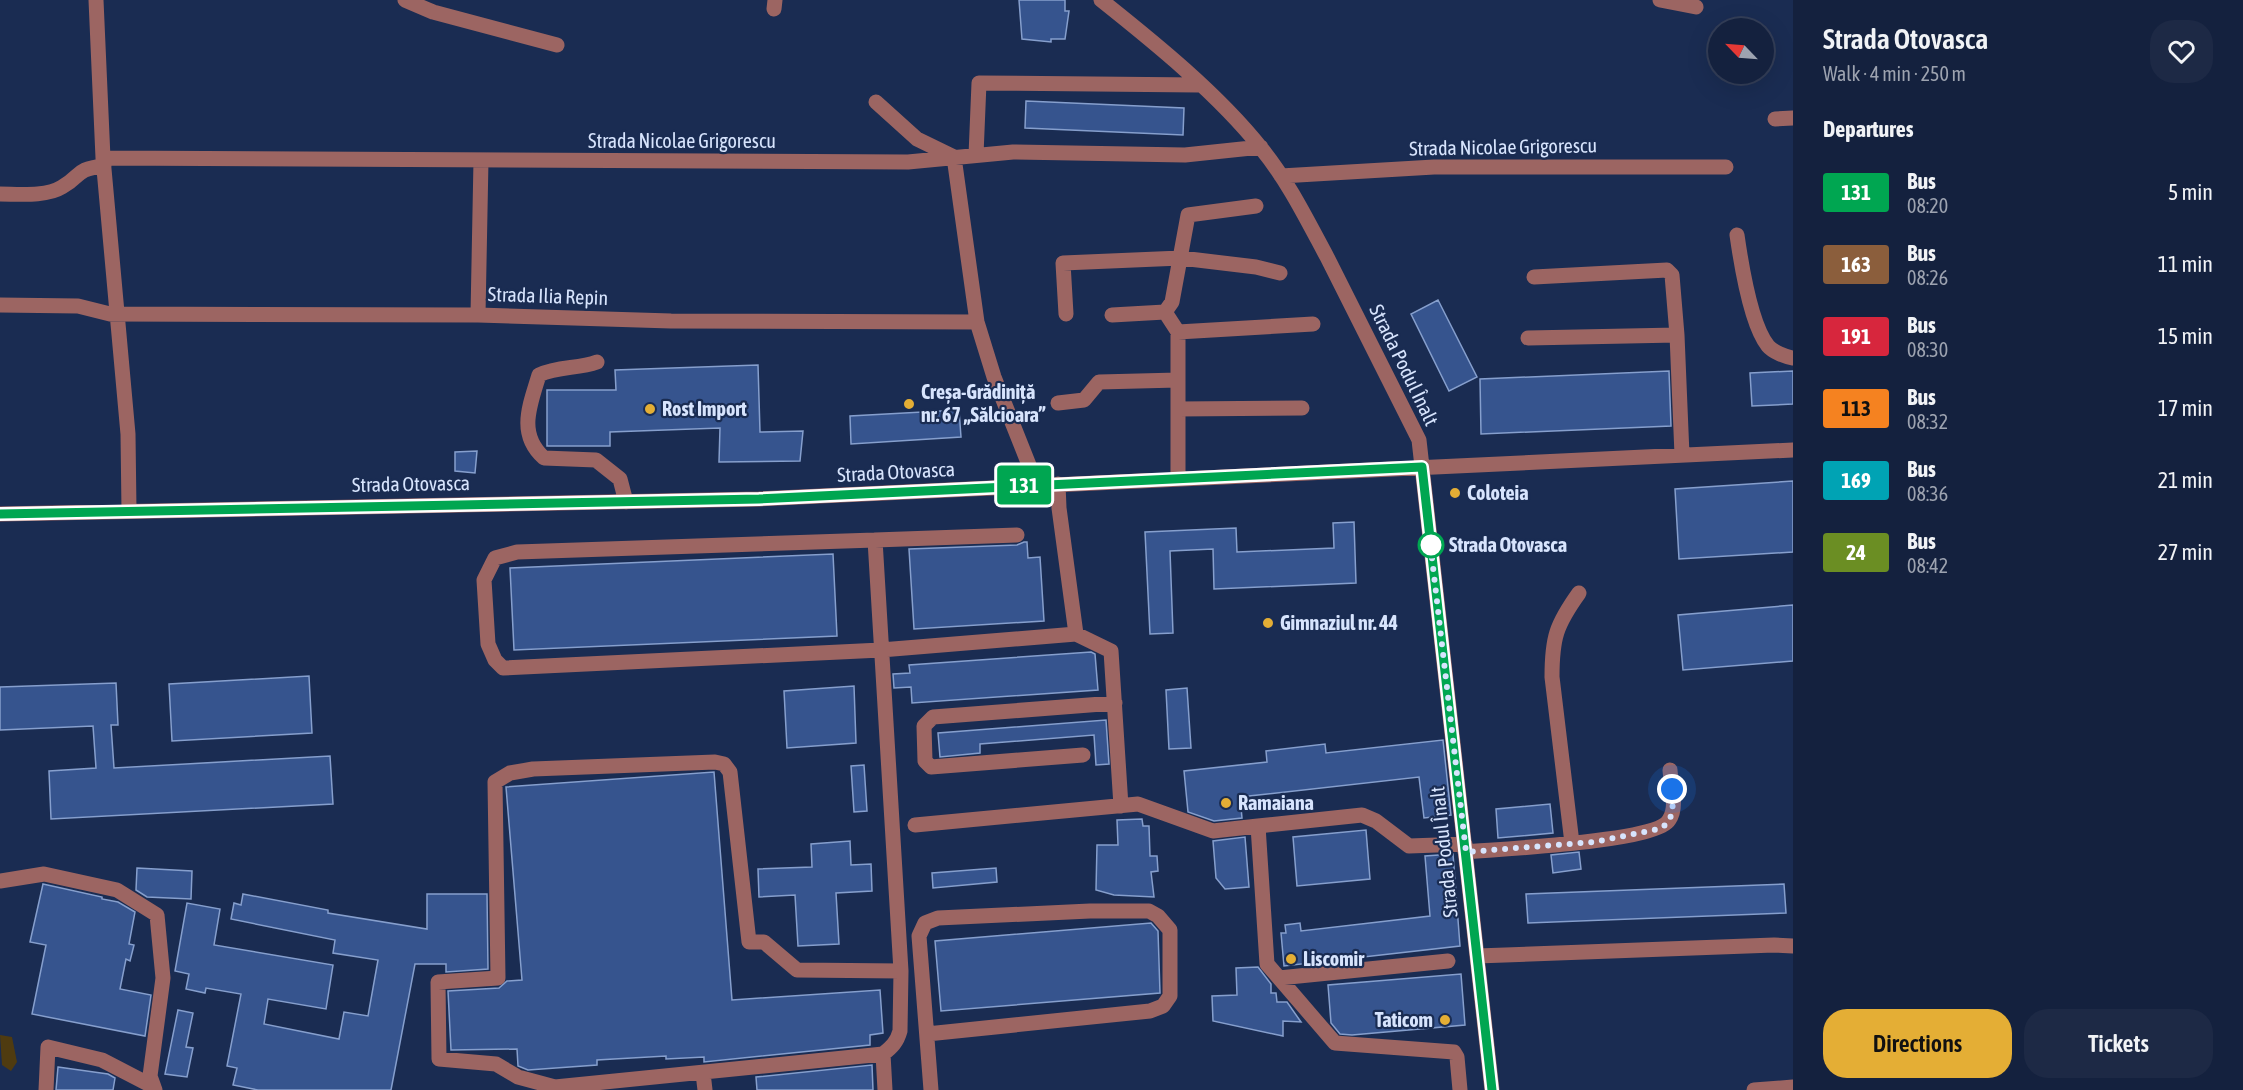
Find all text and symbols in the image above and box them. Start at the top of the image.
north arrow [1708,18,1774,84]
map controls [1708,18,1774,84]
button: heart [2150,20,2213,83]
text: Strada Otovasca [1823,23,1988,55]
text: Walk · 4 min · 250 m [1823,62,1966,85]
text: Departures [1823,116,1913,142]
street label: Strada Nicolae Grigorescu [588,129,776,152]
street label: Strada Nicolae Grigorescu [1409,133,1597,160]
text: Bus [1907,168,1936,194]
text: 5 min [2168,179,2213,205]
text: 131 [1841,180,1871,204]
text: 08:20 [1907,194,1948,217]
text: Bus [1907,240,1936,266]
text: 11 min [2158,251,2213,277]
text: 163 [1841,252,1871,276]
text: 08:26 [1907,266,1948,289]
street label: Strada Ilia Repin [487,282,609,309]
street label: Strada Podul Înalt [1365,300,1444,429]
text: Bus [1907,312,1936,338]
text: 15 min [2158,323,2213,349]
text: 191 [1841,324,1871,348]
text: 08:30 [1907,338,1948,361]
place label: Creșa-Grădiniță nr. 67 „Sălcioara” [921,380,1046,426]
text: Bus [1907,384,1936,410]
text: 17 min [2158,395,2213,421]
text: 113 [1841,396,1871,420]
place label: Rost Import [662,397,747,420]
marker: Creșa-Grădiniță nr. 67 „Sălcioara” [902,397,916,411]
marker: Rost Import [643,402,657,416]
text: 08:32 [1907,410,1948,433]
text: Bus [1907,456,1936,482]
street label: Strada Otovasca [836,457,956,486]
line badge: 131 [990,466,1058,504]
text: 21 min [2158,467,2213,493]
text: 169 [1841,468,1871,492]
street label: Strada Otovasca [352,471,470,496]
text: 131 [1009,473,1039,497]
place label: Coloteia [1467,481,1528,504]
text: 08:36 [1907,482,1948,505]
marker: Coloteia [1448,486,1462,500]
text: Bus [1907,528,1936,554]
marker: Strada Otovasca [1418,532,1444,558]
place label: Strada Otovasca [1449,533,1567,556]
text: 27 min [2158,539,2213,565]
text: 24 [1846,540,1866,564]
text: 08:42 [1907,554,1948,577]
place label: Gimnaziul nr. 44 [1280,611,1398,634]
marker: Gimnaziul nr. 44 [1261,616,1275,630]
your location [1657,774,1687,804]
street label: Strada Podul Înalt [1425,785,1462,919]
place label: Ramaiana [1238,791,1314,814]
marker: Ramaiana [1219,796,1233,810]
place label: Liscomir [1303,947,1365,970]
marker: Liscomir [1284,952,1298,966]
place label: Taticom [1375,1008,1433,1031]
button: Directions [1823,1009,2012,1078]
button: Tickets [2024,1009,2213,1078]
marker: Taticom [1438,1013,1452,1027]

